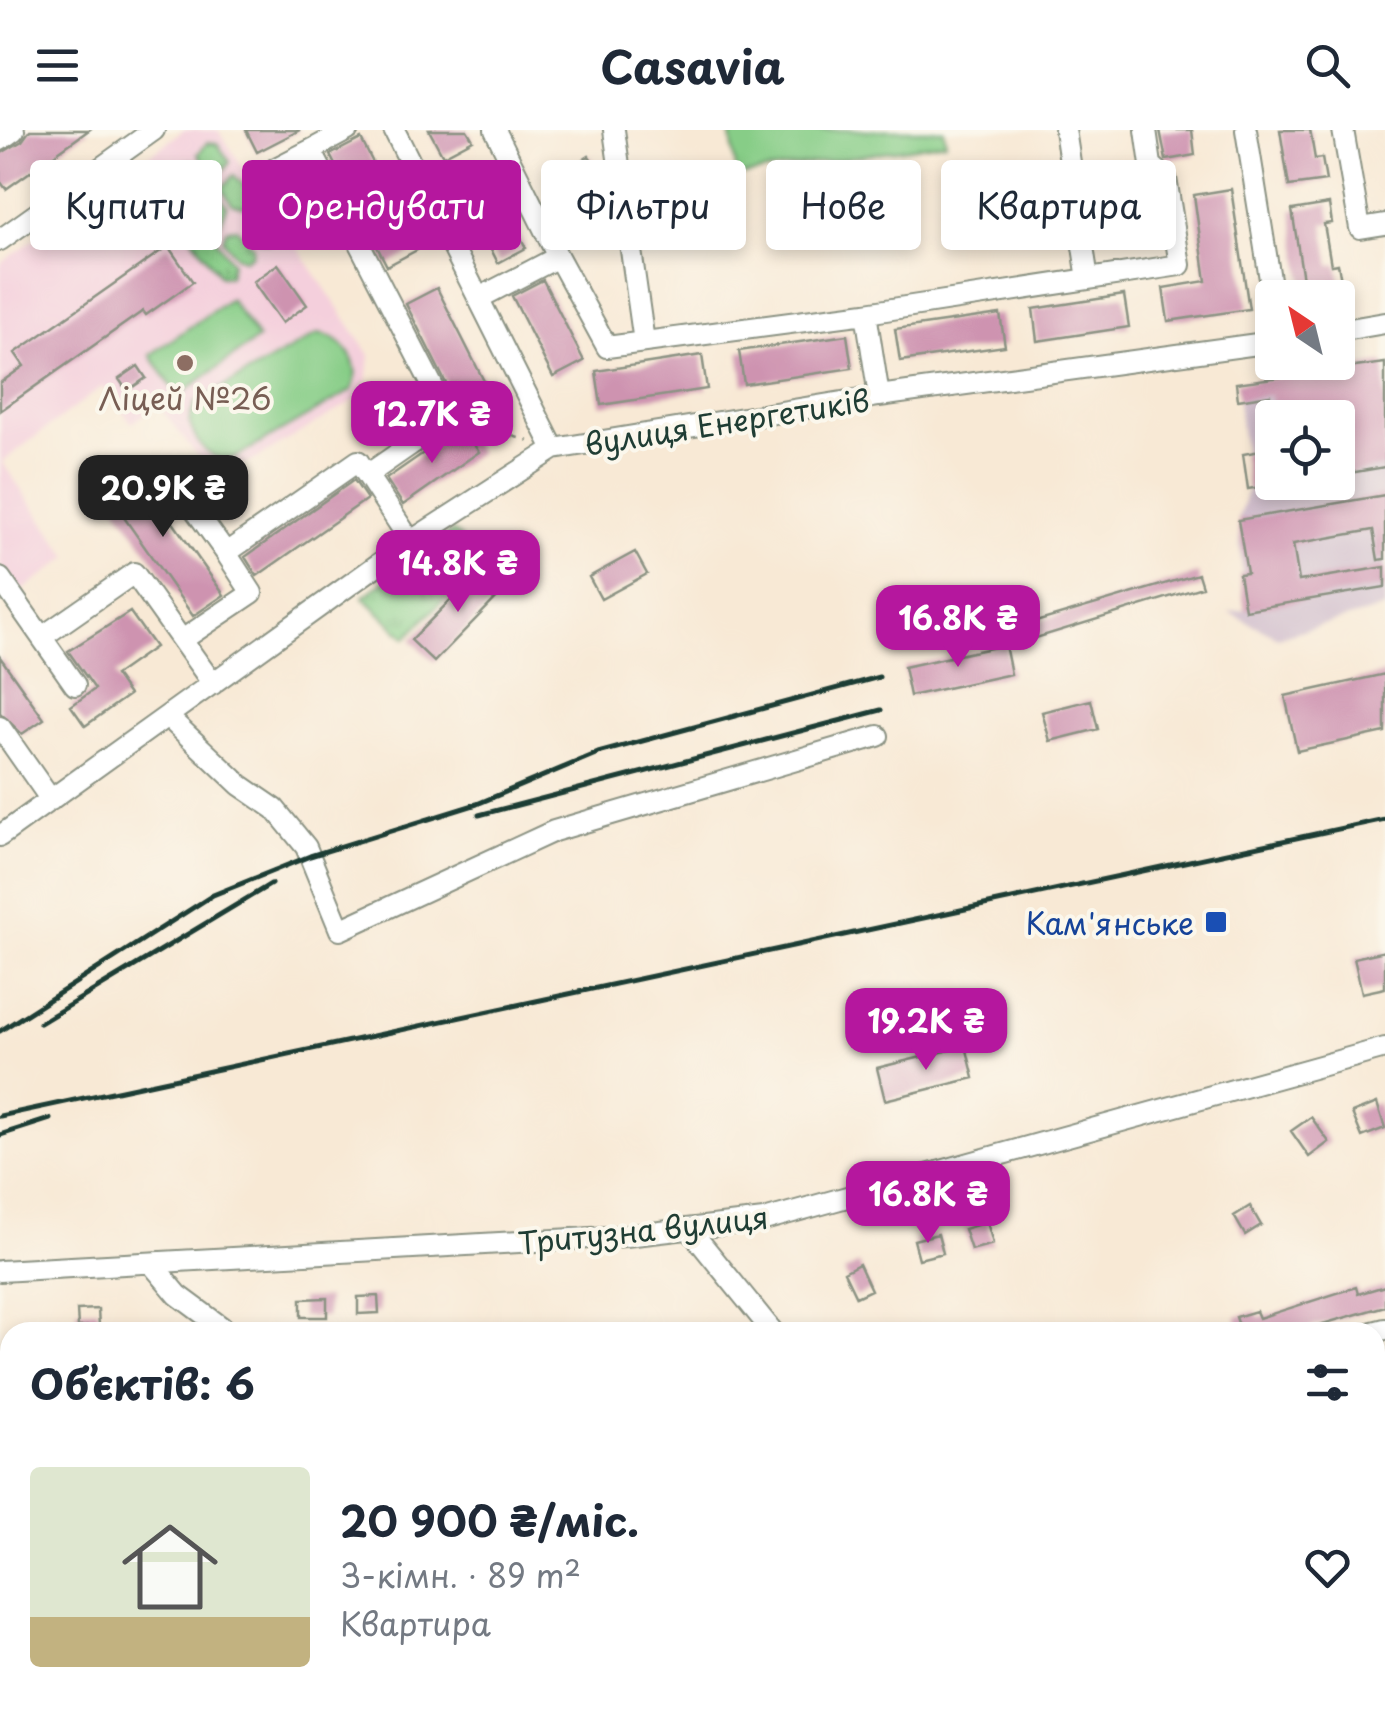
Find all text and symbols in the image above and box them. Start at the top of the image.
text: Casavia [600,31,785,99]
icon: menu [30,38,85,93]
icon: search [1300,38,1355,93]
chip: Купити [30,160,222,250]
chip: Орендувати [242,160,521,250]
chip: Фільтри [541,160,746,250]
chip: Нове [766,160,921,250]
chip: Квартира [941,160,1176,250]
north arrow [1255,280,1355,380]
map controls [1255,280,1355,500]
marker: Ліцей №26 [174,352,196,374]
place label: Ліцей №26 [98,375,272,420]
street label: вулиця Енергетиків [581,376,873,466]
pin: 12.7K ₴ [340,381,524,466]
text: 12.7K ₴ [373,389,491,437]
button: locate [1255,400,1355,500]
pin: 20.9K ₴ [71,455,255,540]
text: 20.9K ₴ [100,463,226,511]
pin: 14.8K ₴ [366,530,550,615]
text: 14.8K ₴ [398,538,518,586]
pin: 16.8K ₴ [866,585,1050,670]
text: 16.8K ₴ [898,593,1018,641]
place label: Кам'янське [1026,900,1194,945]
marker: Кам'янське [1203,909,1229,935]
pin: 19.2K ₴ [834,988,1018,1073]
text: 19.2K ₴ [867,996,985,1044]
pin: 16.8K ₴ [836,1161,1020,1246]
text: 16.8K ₴ [868,1169,988,1217]
street label: Тритузна вулиця [516,1193,770,1265]
text: Об’єктів: 6 [30,1351,255,1414]
icon: filters [1300,1355,1355,1410]
text: 20 900 ₴/міс. [340,1488,639,1551]
icon: home [110,1507,230,1627]
icon: heart [1300,1540,1355,1595]
text: 3-кімн. · 89 m² [340,1551,581,1599]
text: Квартира [340,1599,491,1647]

